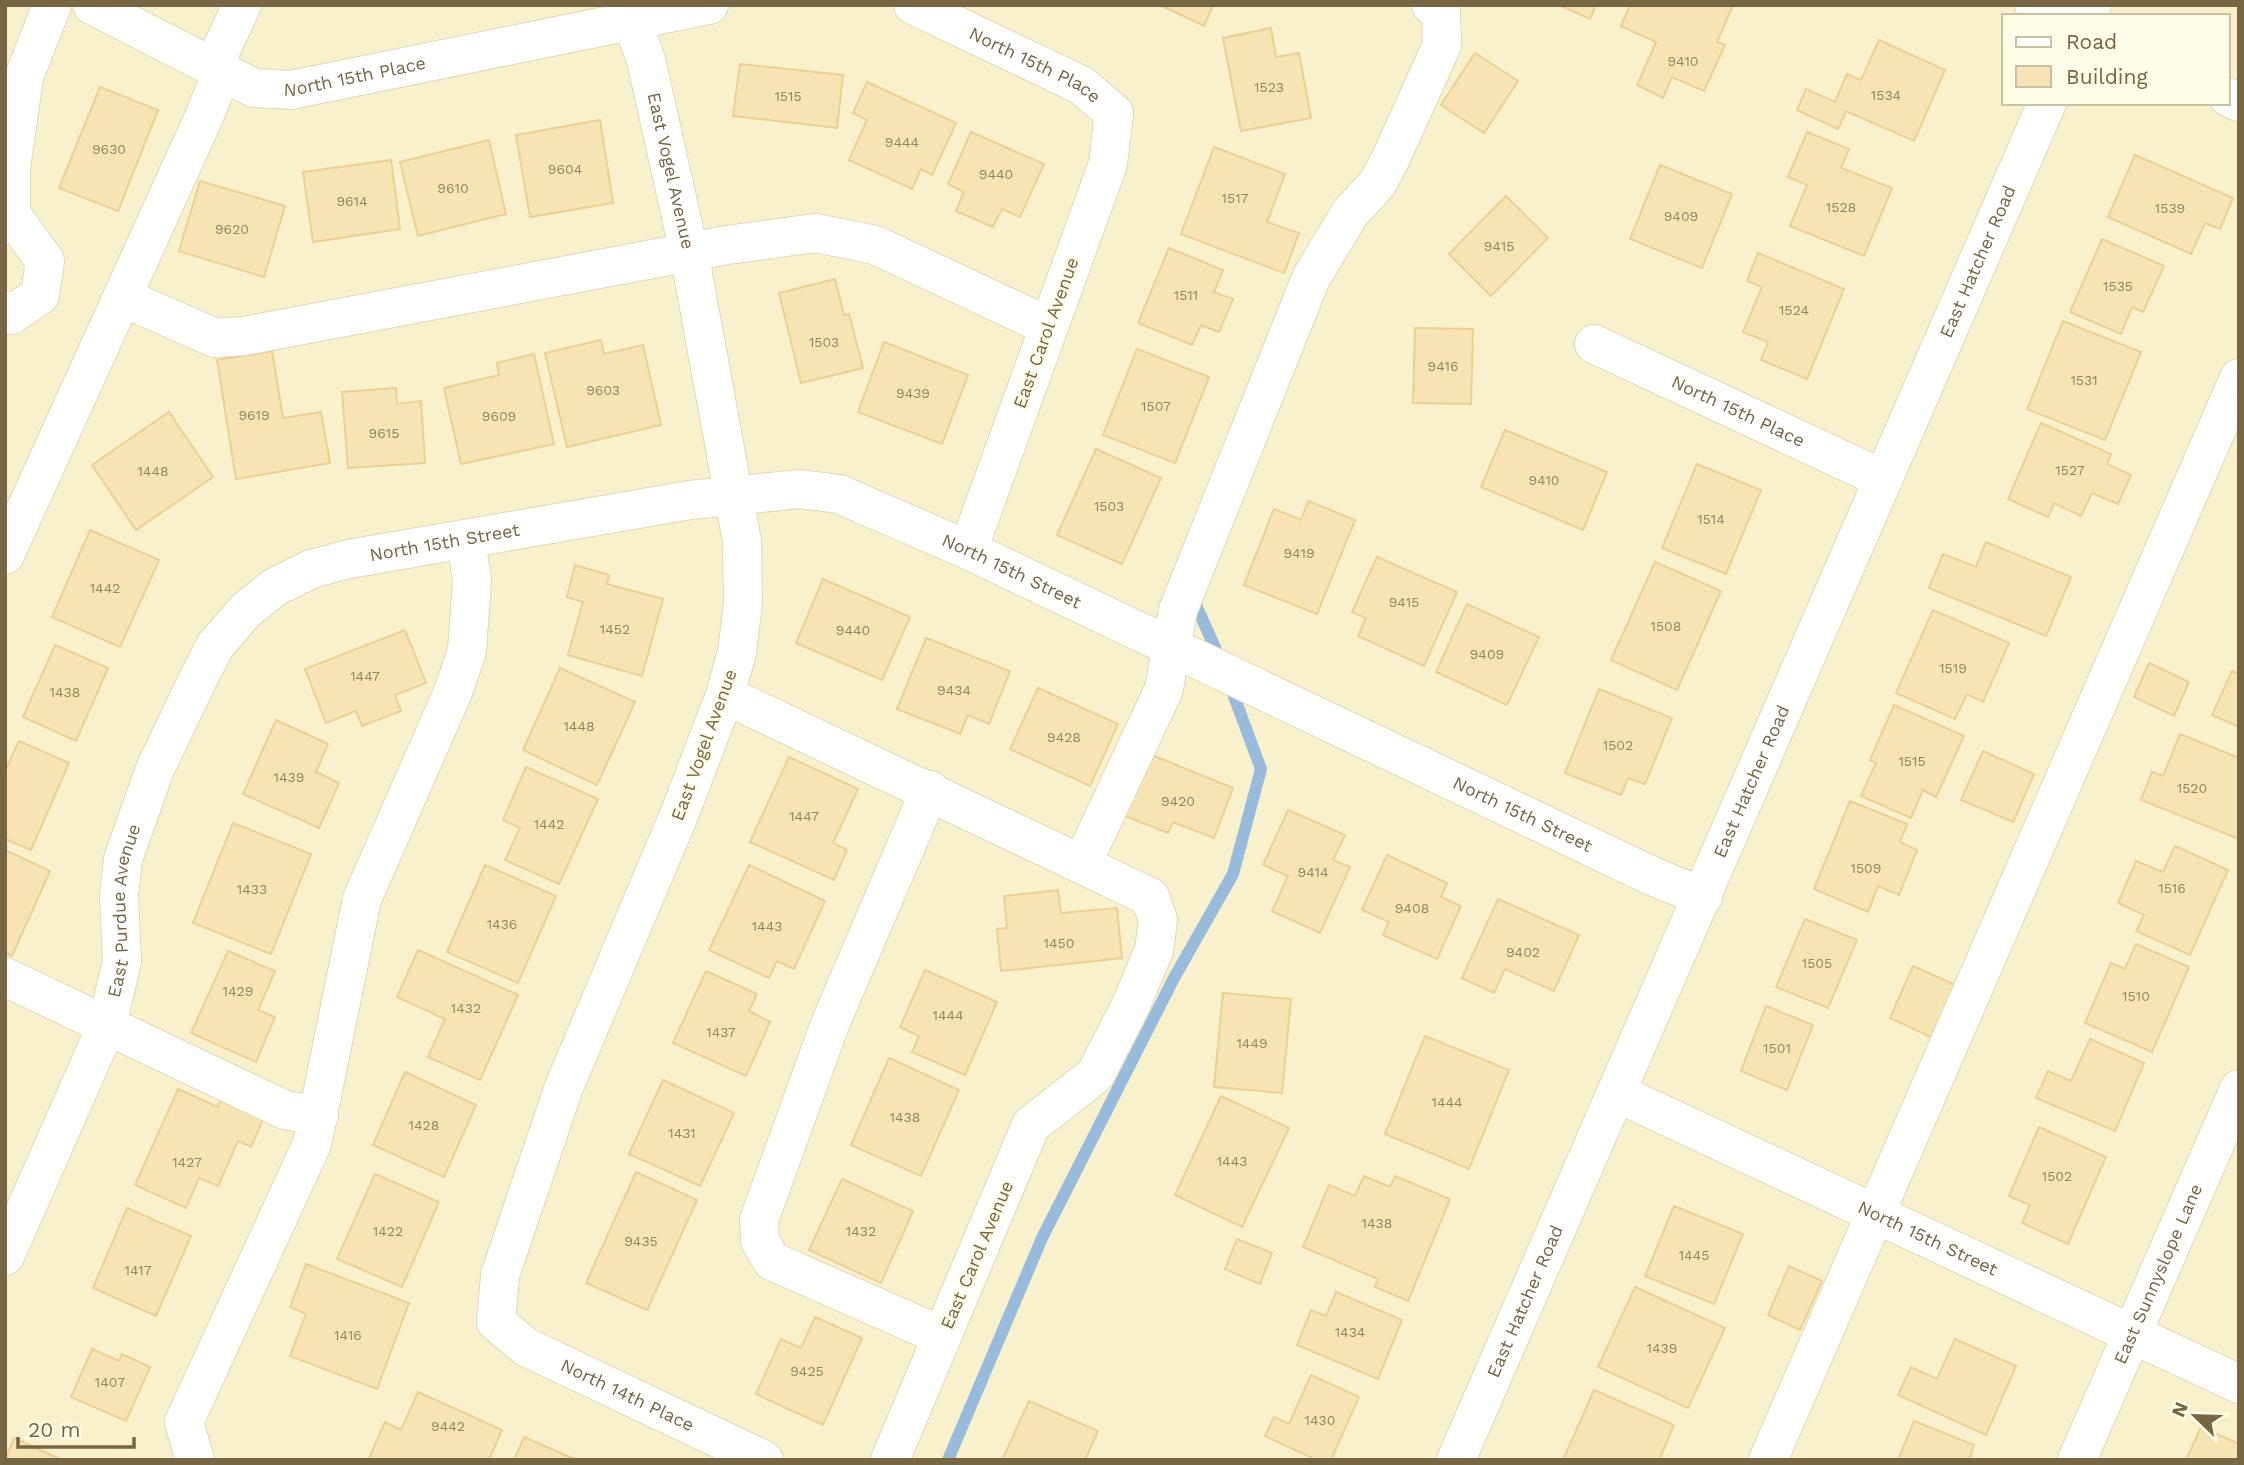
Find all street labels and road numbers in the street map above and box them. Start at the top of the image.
street label: North 15th Place [966,22,1105,107]
street label: North 15th Place [283,52,428,100]
street label: East Vogel Avenue [644,90,699,251]
street label: East Hatcher Road [1935,182,2020,341]
street label: East Carol Avenue [1008,254,1083,411]
street label: North 15th Place [1668,371,1808,451]
street label: North 15th Street [368,519,522,565]
street label: North 15th Street [939,529,1085,613]
street label: East Vogel Avenue [666,666,741,824]
street label: East Hatcher Road [1709,702,1793,861]
street label: North 15th Street [1450,772,1596,856]
street label: East Purdue Avenue [103,821,145,1000]
street label: East Carol Avenue [936,1177,1017,1332]
street label: East Sunnyslope Lane [2109,1180,2206,1367]
street label: North 15th Street [1855,1196,2001,1280]
street label: East Hatcher Road [1482,1222,1567,1381]
street label: North 14th Place [558,1354,698,1435]

